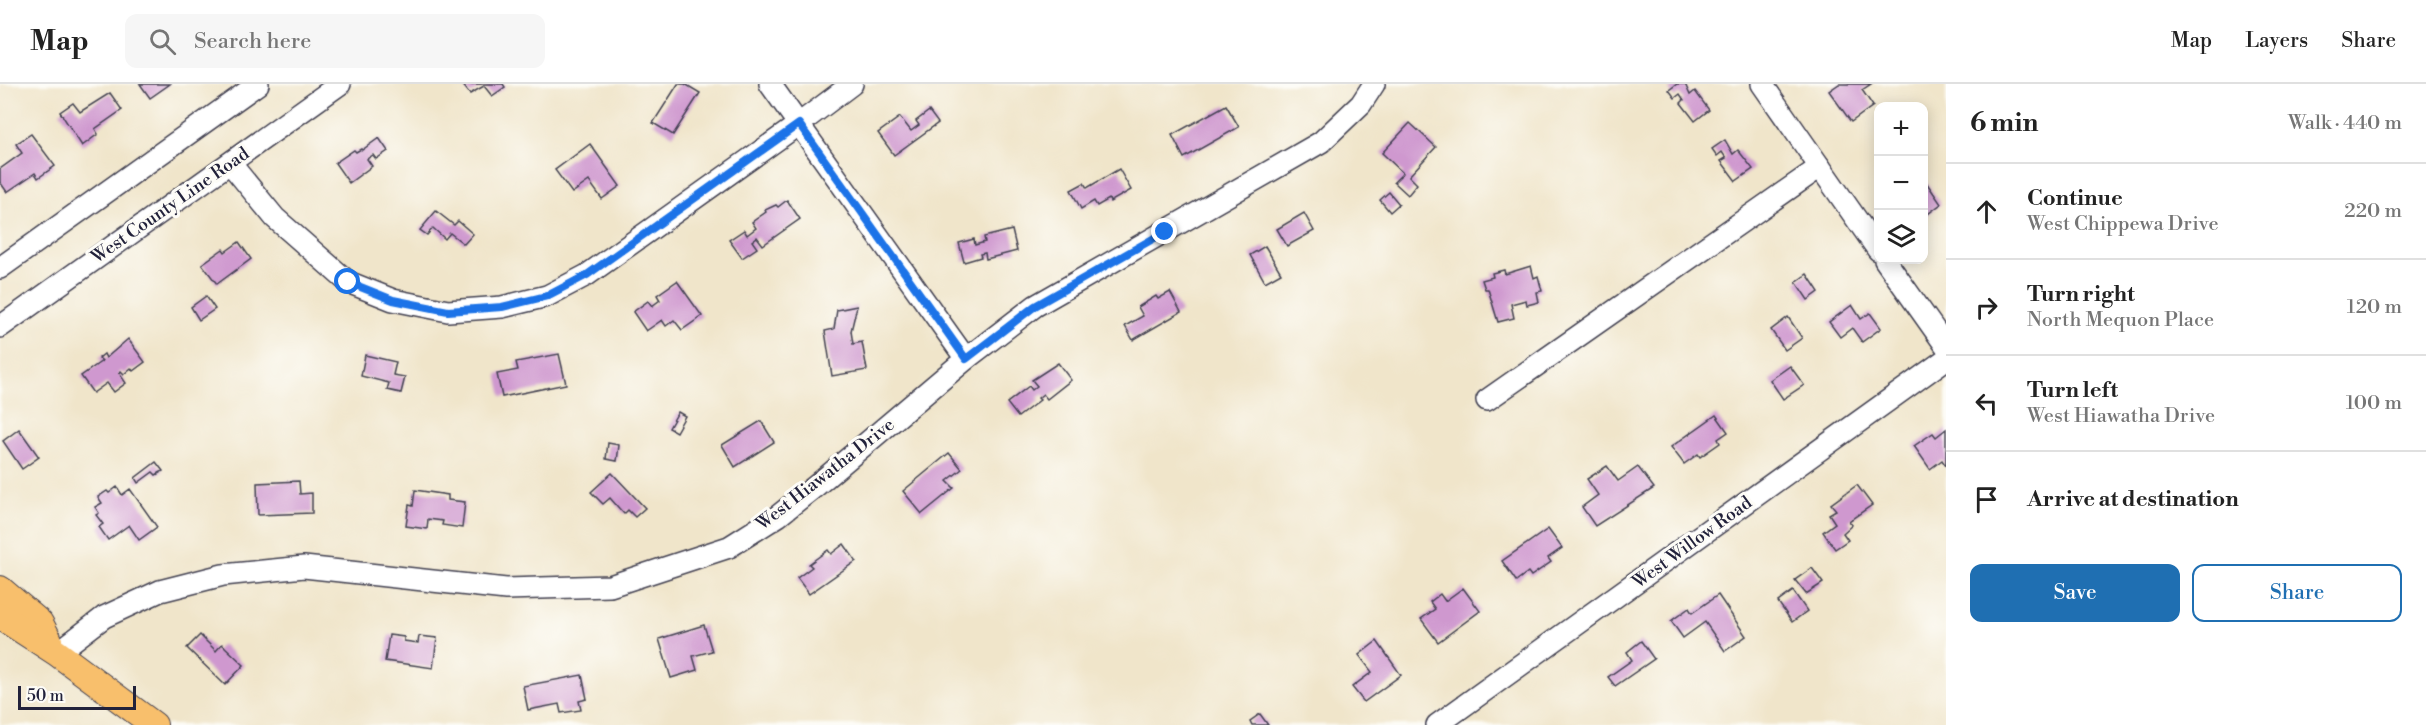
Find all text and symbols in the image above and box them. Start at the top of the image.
search box [125,14,545,68]
text: Map [30,24,89,59]
icon: search [146,25,179,58]
text: Search here [194,28,311,55]
text: Map [2171,28,2212,54]
text: Layers [2245,28,2308,54]
text: Share [2341,28,2396,54]
map controls [1874,102,1928,264]
button: + [1874,102,1928,156]
text: 6 min [1970,107,2038,139]
text: Walk · 440 m [2288,111,2402,136]
street label: West County Line Road [86,142,254,269]
button: − [1874,156,1928,210]
text: Continue [2027,185,2123,212]
icon: ahead [1970,195,2003,228]
text: 220 m [2344,199,2402,224]
button: layers [1874,210,1928,264]
text: West Chippewa Drive [2027,212,2219,237]
route end [1151,218,1177,244]
route start [334,268,360,294]
text: Turn right [2027,281,2135,308]
icon: right [1970,291,2003,324]
text: 120 m [2347,295,2402,320]
text: North Mequon Place [2027,308,2214,333]
text: Turn left [2027,377,2118,404]
icon: left [1970,387,2003,420]
text: 100 m [2346,391,2402,416]
text: West Hiawatha Drive [2027,404,2215,429]
street label: West Hiawatha Drive [751,413,899,536]
icon: arrive [1970,483,2003,516]
text: Arrive at destination [2027,486,2239,513]
street label: West Willow Road [1627,491,1757,594]
button: Save [1970,564,2180,622]
button: Share [2192,564,2402,622]
scale bar [18,683,136,710]
text: 50 m [27,686,64,706]

